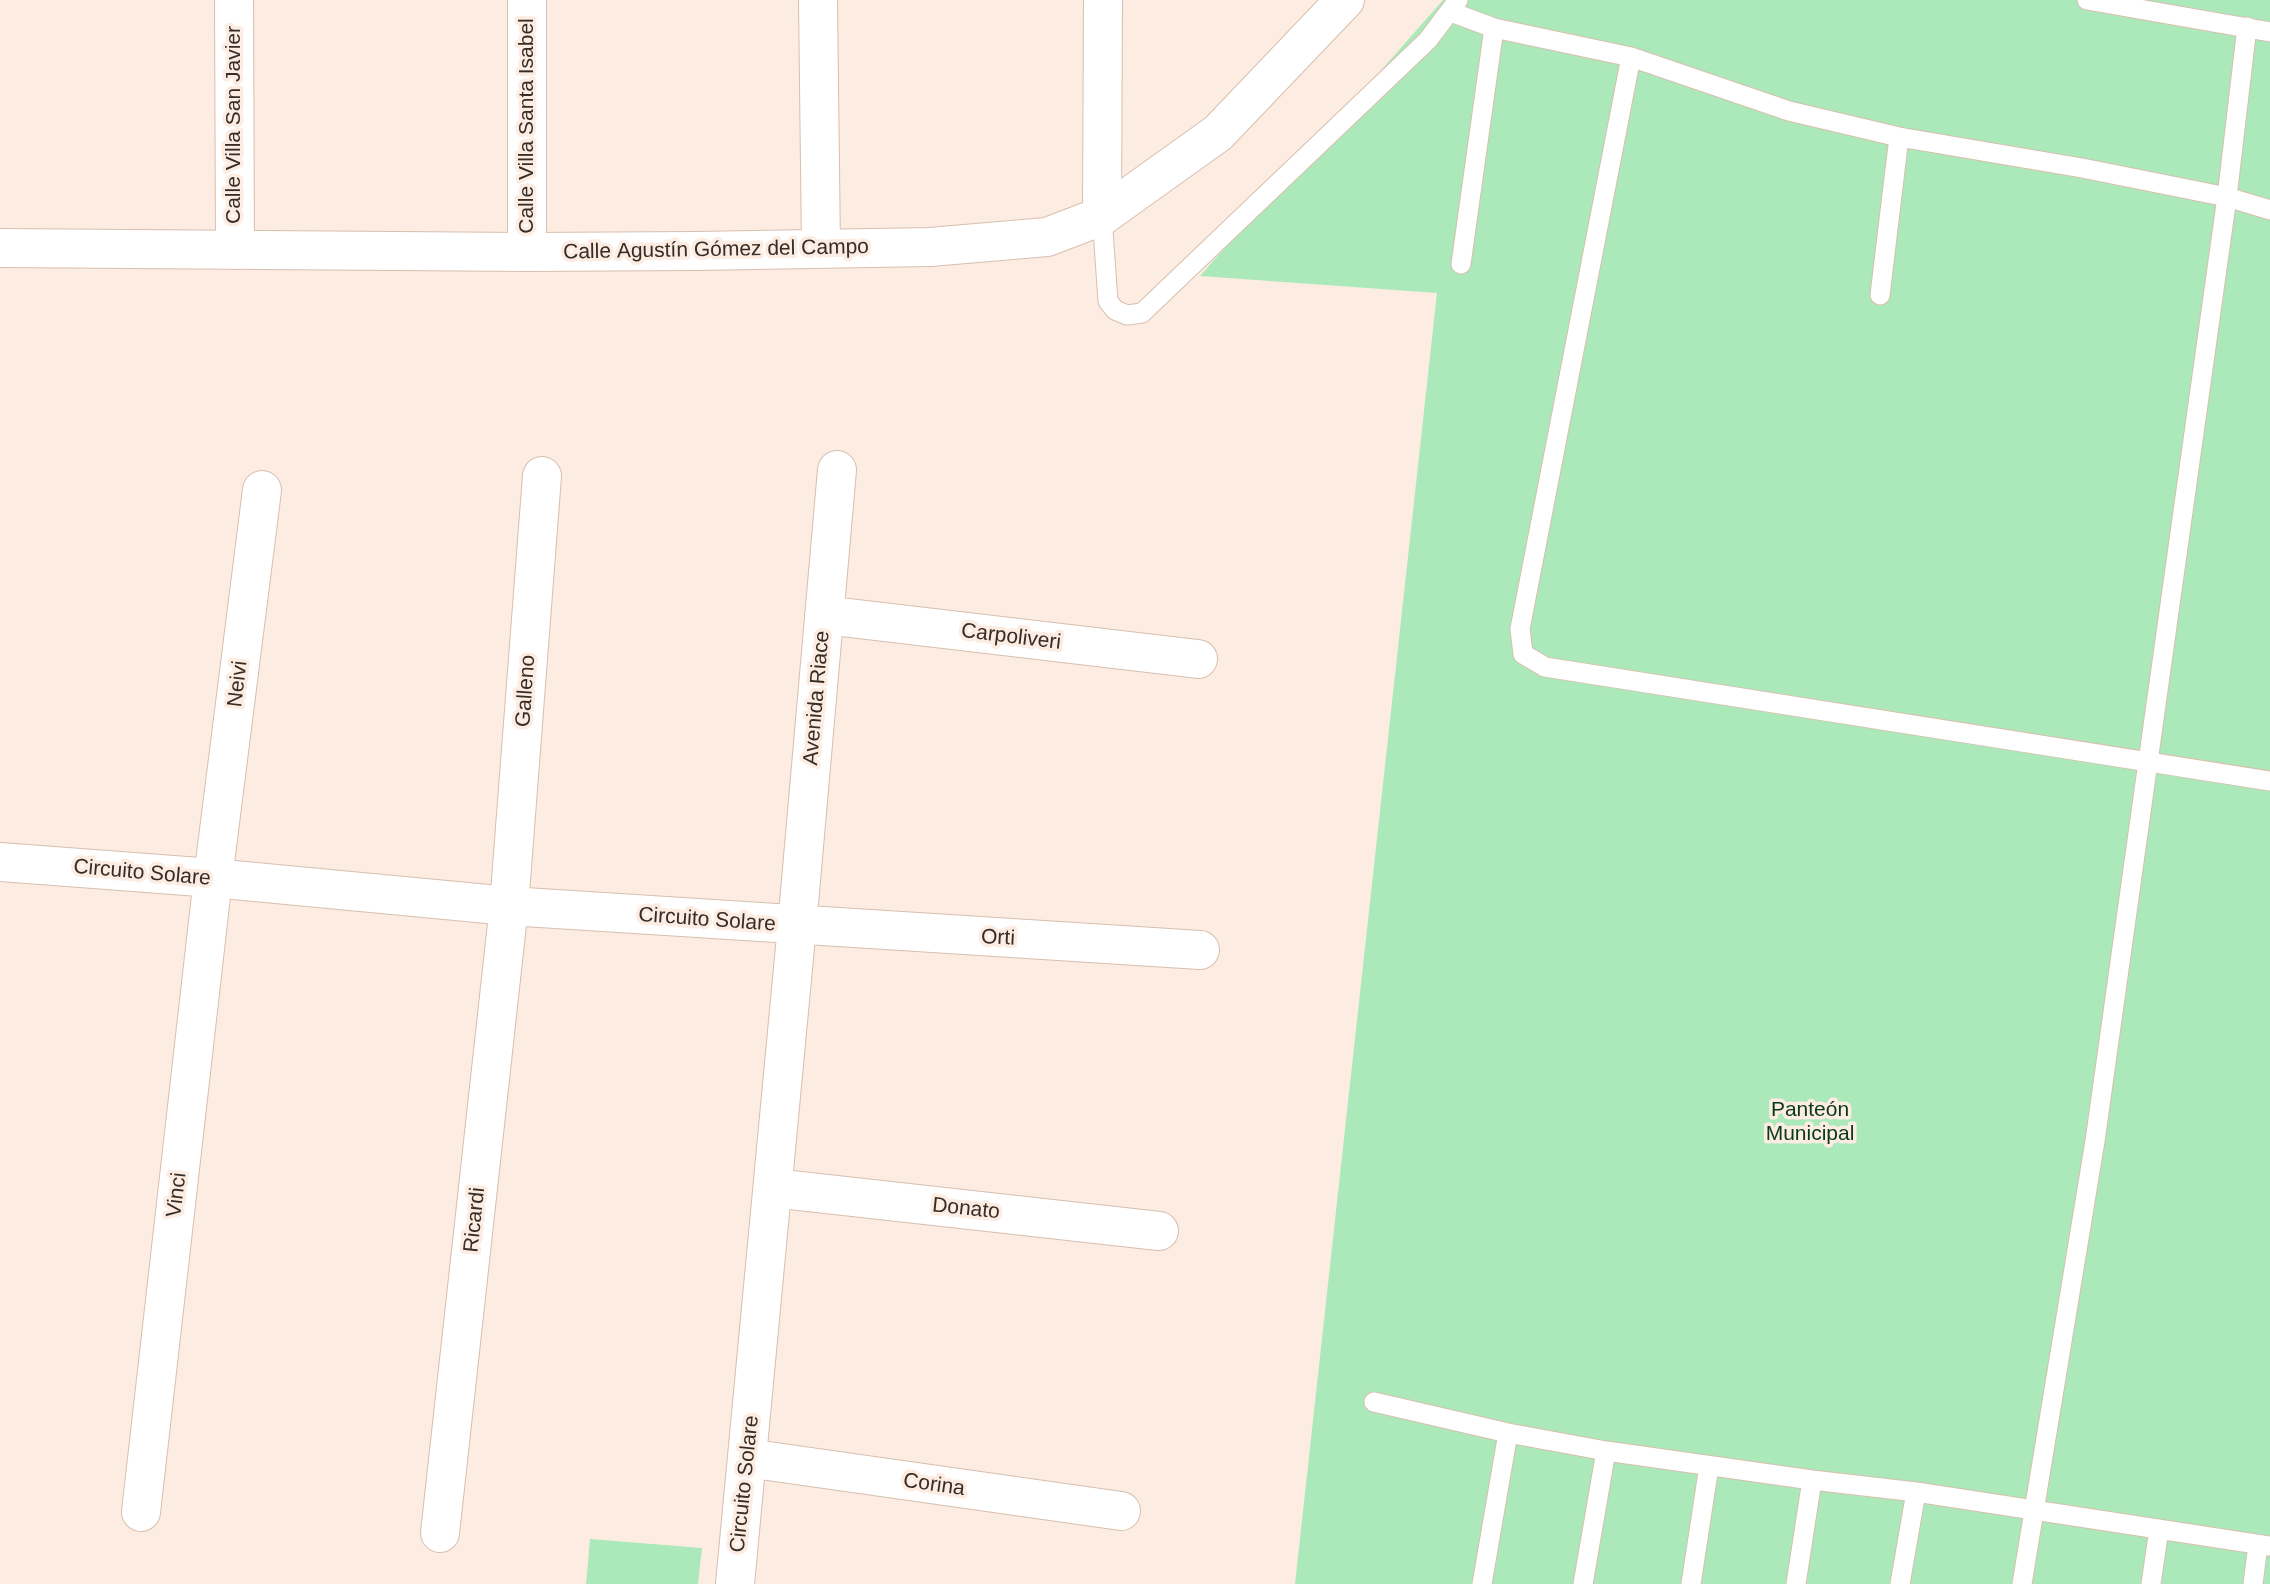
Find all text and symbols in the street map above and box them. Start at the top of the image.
street label: Calle Villa Santa Isabel [514,18,540,234]
street label: Calle Villa San Javier [221,26,247,224]
street label: Calle Agustín Gómez del Campo [563,235,869,265]
street label: Carpoliveri [960,618,1062,656]
street label: Avenida Riace [799,630,835,766]
street label: Galleno [511,654,541,728]
street label: Neivi [223,659,253,709]
street label: Circuito Solare [72,854,212,892]
street label: Circuito Solare [637,903,777,937]
street label: Orti [980,925,1016,951]
park label: Panteón Municipal [1766,1097,1854,1147]
street label: Vinci [162,1171,192,1219]
street label: Ricardi [459,1186,491,1254]
street label: Donato [931,1193,1001,1225]
street label: Circuito Solare [725,1414,765,1554]
street label: Corina [902,1468,966,1502]

